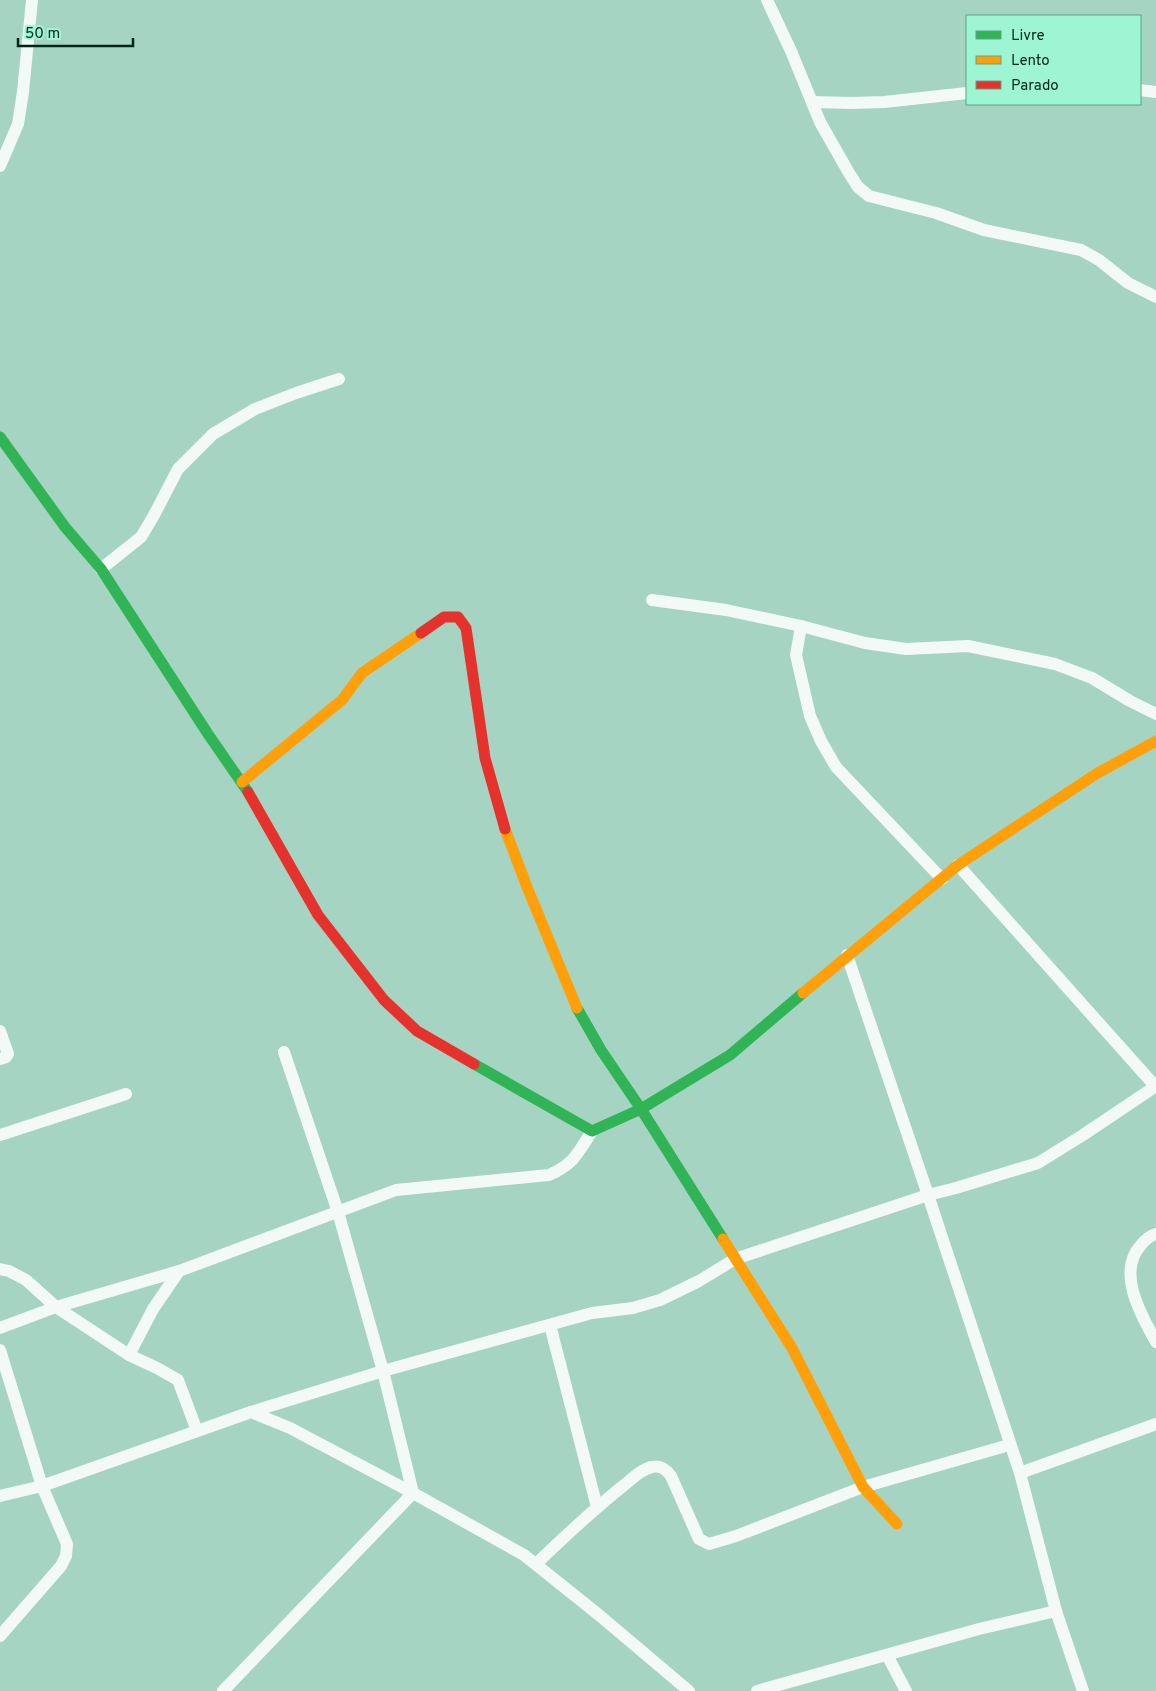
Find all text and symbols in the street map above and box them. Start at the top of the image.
scale bar [18,15,132,47]
legend [966,15,1141,105]
text: 50 m [25,25,60,44]
text: Livre [1011,27,1045,46]
text: Lento [1011,52,1050,71]
text: Parado [1011,77,1059,96]

